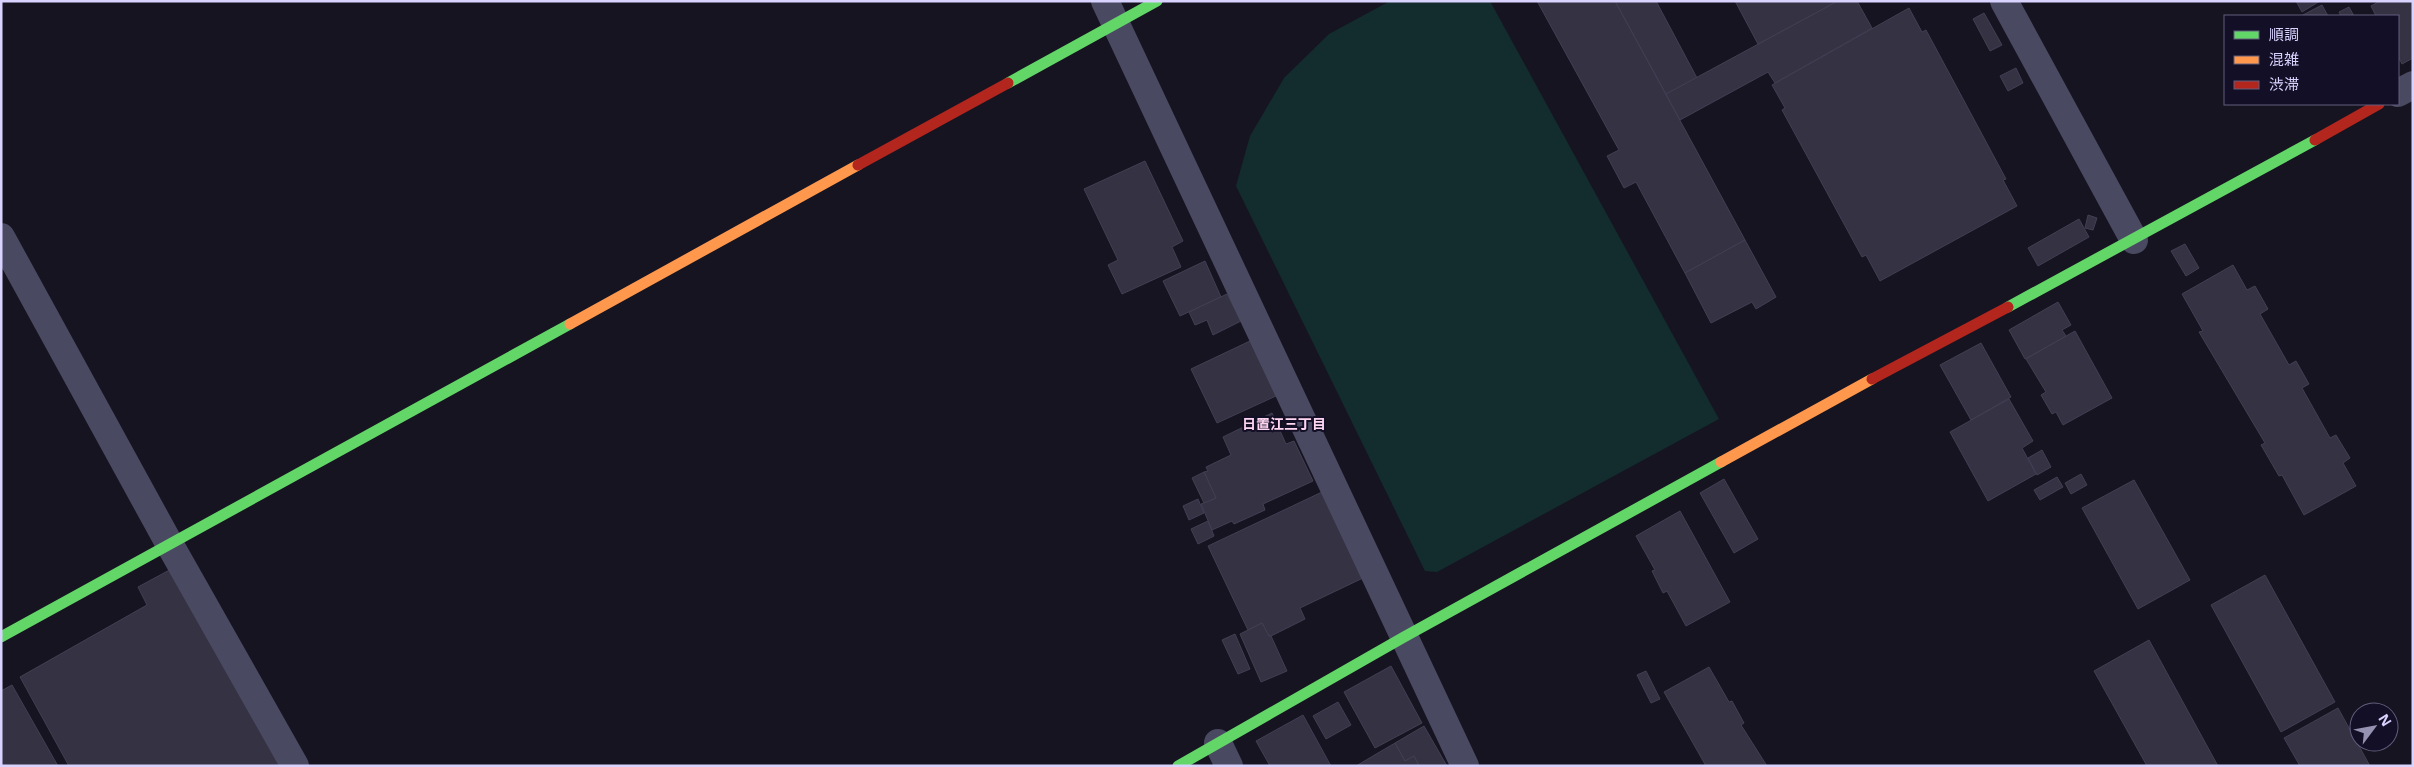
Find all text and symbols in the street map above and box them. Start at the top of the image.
legend [2224,15,2399,105]
text: 順調 [2269,24,2299,44]
text: 混雑 [2269,49,2299,69]
text: 渋滞 [2269,74,2299,94]
district label: 日置江三丁目 [1242,414,1326,433]
north arrow [2349,702,2399,752]
text: N [2374,710,2397,730]

